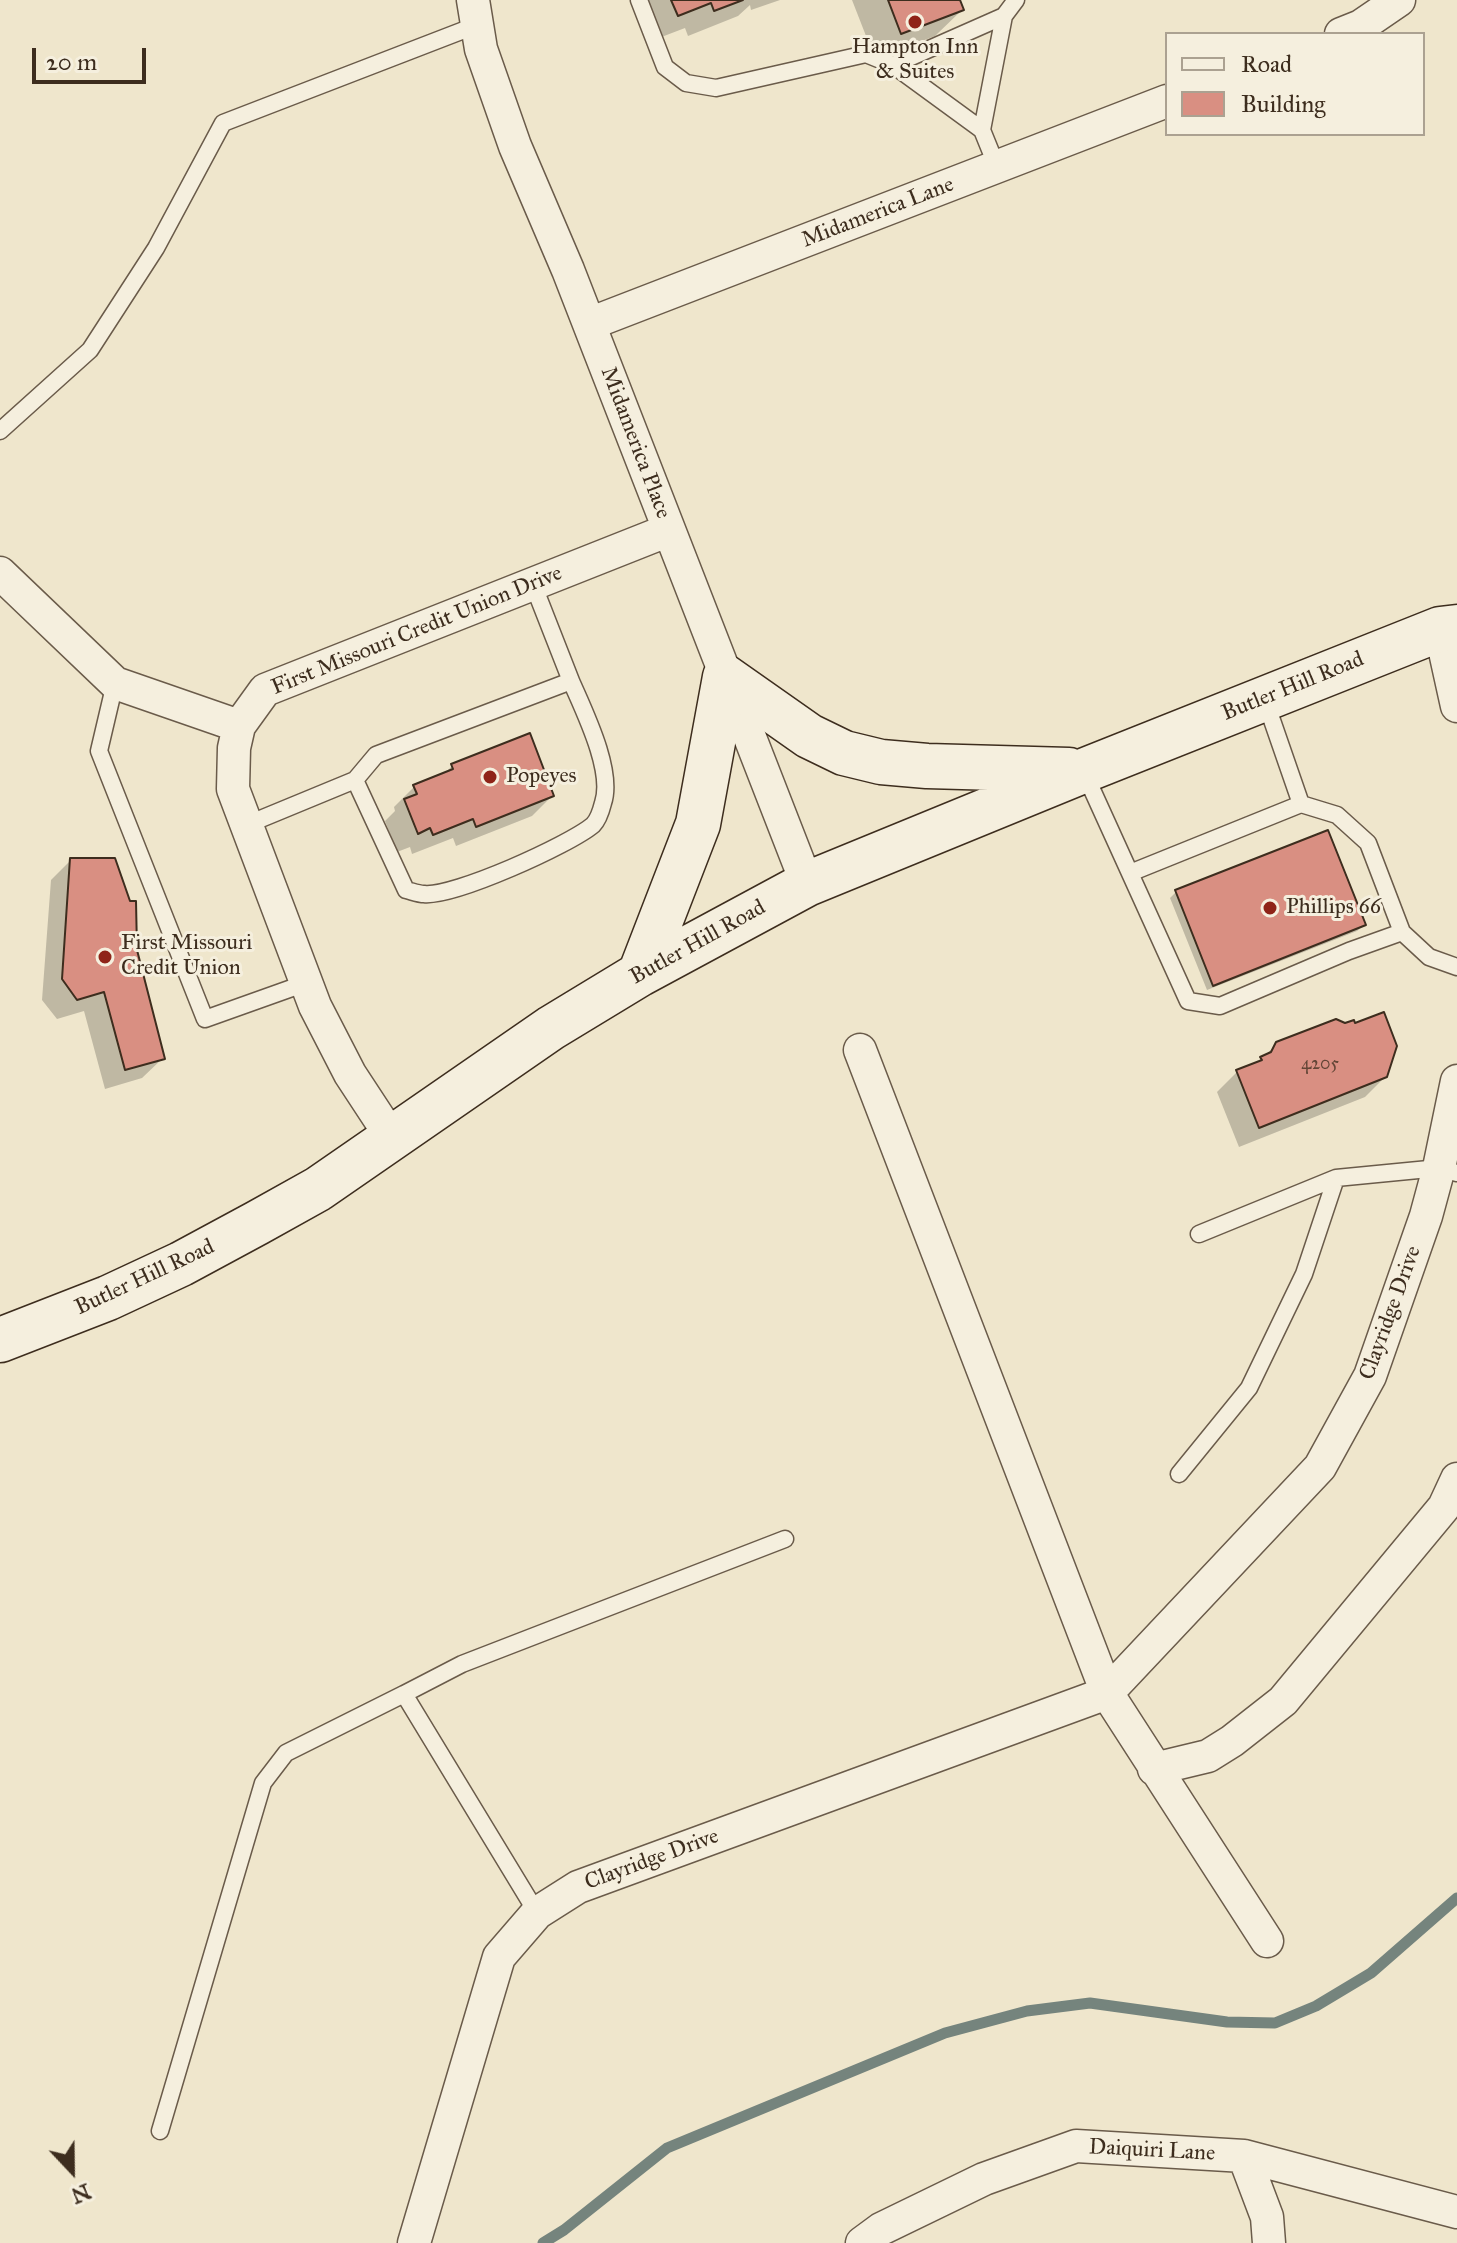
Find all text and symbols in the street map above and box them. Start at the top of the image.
marker: Hampton Inn & Suites [906,13,924,31]
scale bar [36,32,150,82]
legend [1165,32,1425,136]
place label: Hampton Inn & Suites [852,35,978,86]
text: 20 m [46,47,97,77]
text: Road [1241,49,1292,79]
text: Building [1241,89,1326,119]
street label: Midamerica Lane [798,172,958,254]
street label: Midamerica Place [594,363,676,523]
street label: First Missouri Credit Union Drive [268,560,566,702]
street label: Butler Hill Road [1218,647,1368,727]
place label: Popeyes [506,764,577,790]
marker: Popeyes [481,768,499,786]
street label: Butler Hill Road [626,895,770,991]
place label: Phillips 66 [1286,895,1381,921]
marker: Phillips 66 [1261,899,1279,917]
place label: First Missouri Credit Union [121,931,252,982]
marker: First Missouri Credit Union [96,948,114,966]
house number: 4205 [1301,1054,1339,1076]
street label: Butler Hill Road [71,1234,219,1322]
street label: Clayridge Drive [1355,1242,1427,1384]
street label: Clayridge Drive [581,1824,723,1896]
north arrow [32,2131,112,2211]
street label: Daiquiri Lane [1088,2135,1216,2167]
text: N [67,2178,95,2210]

